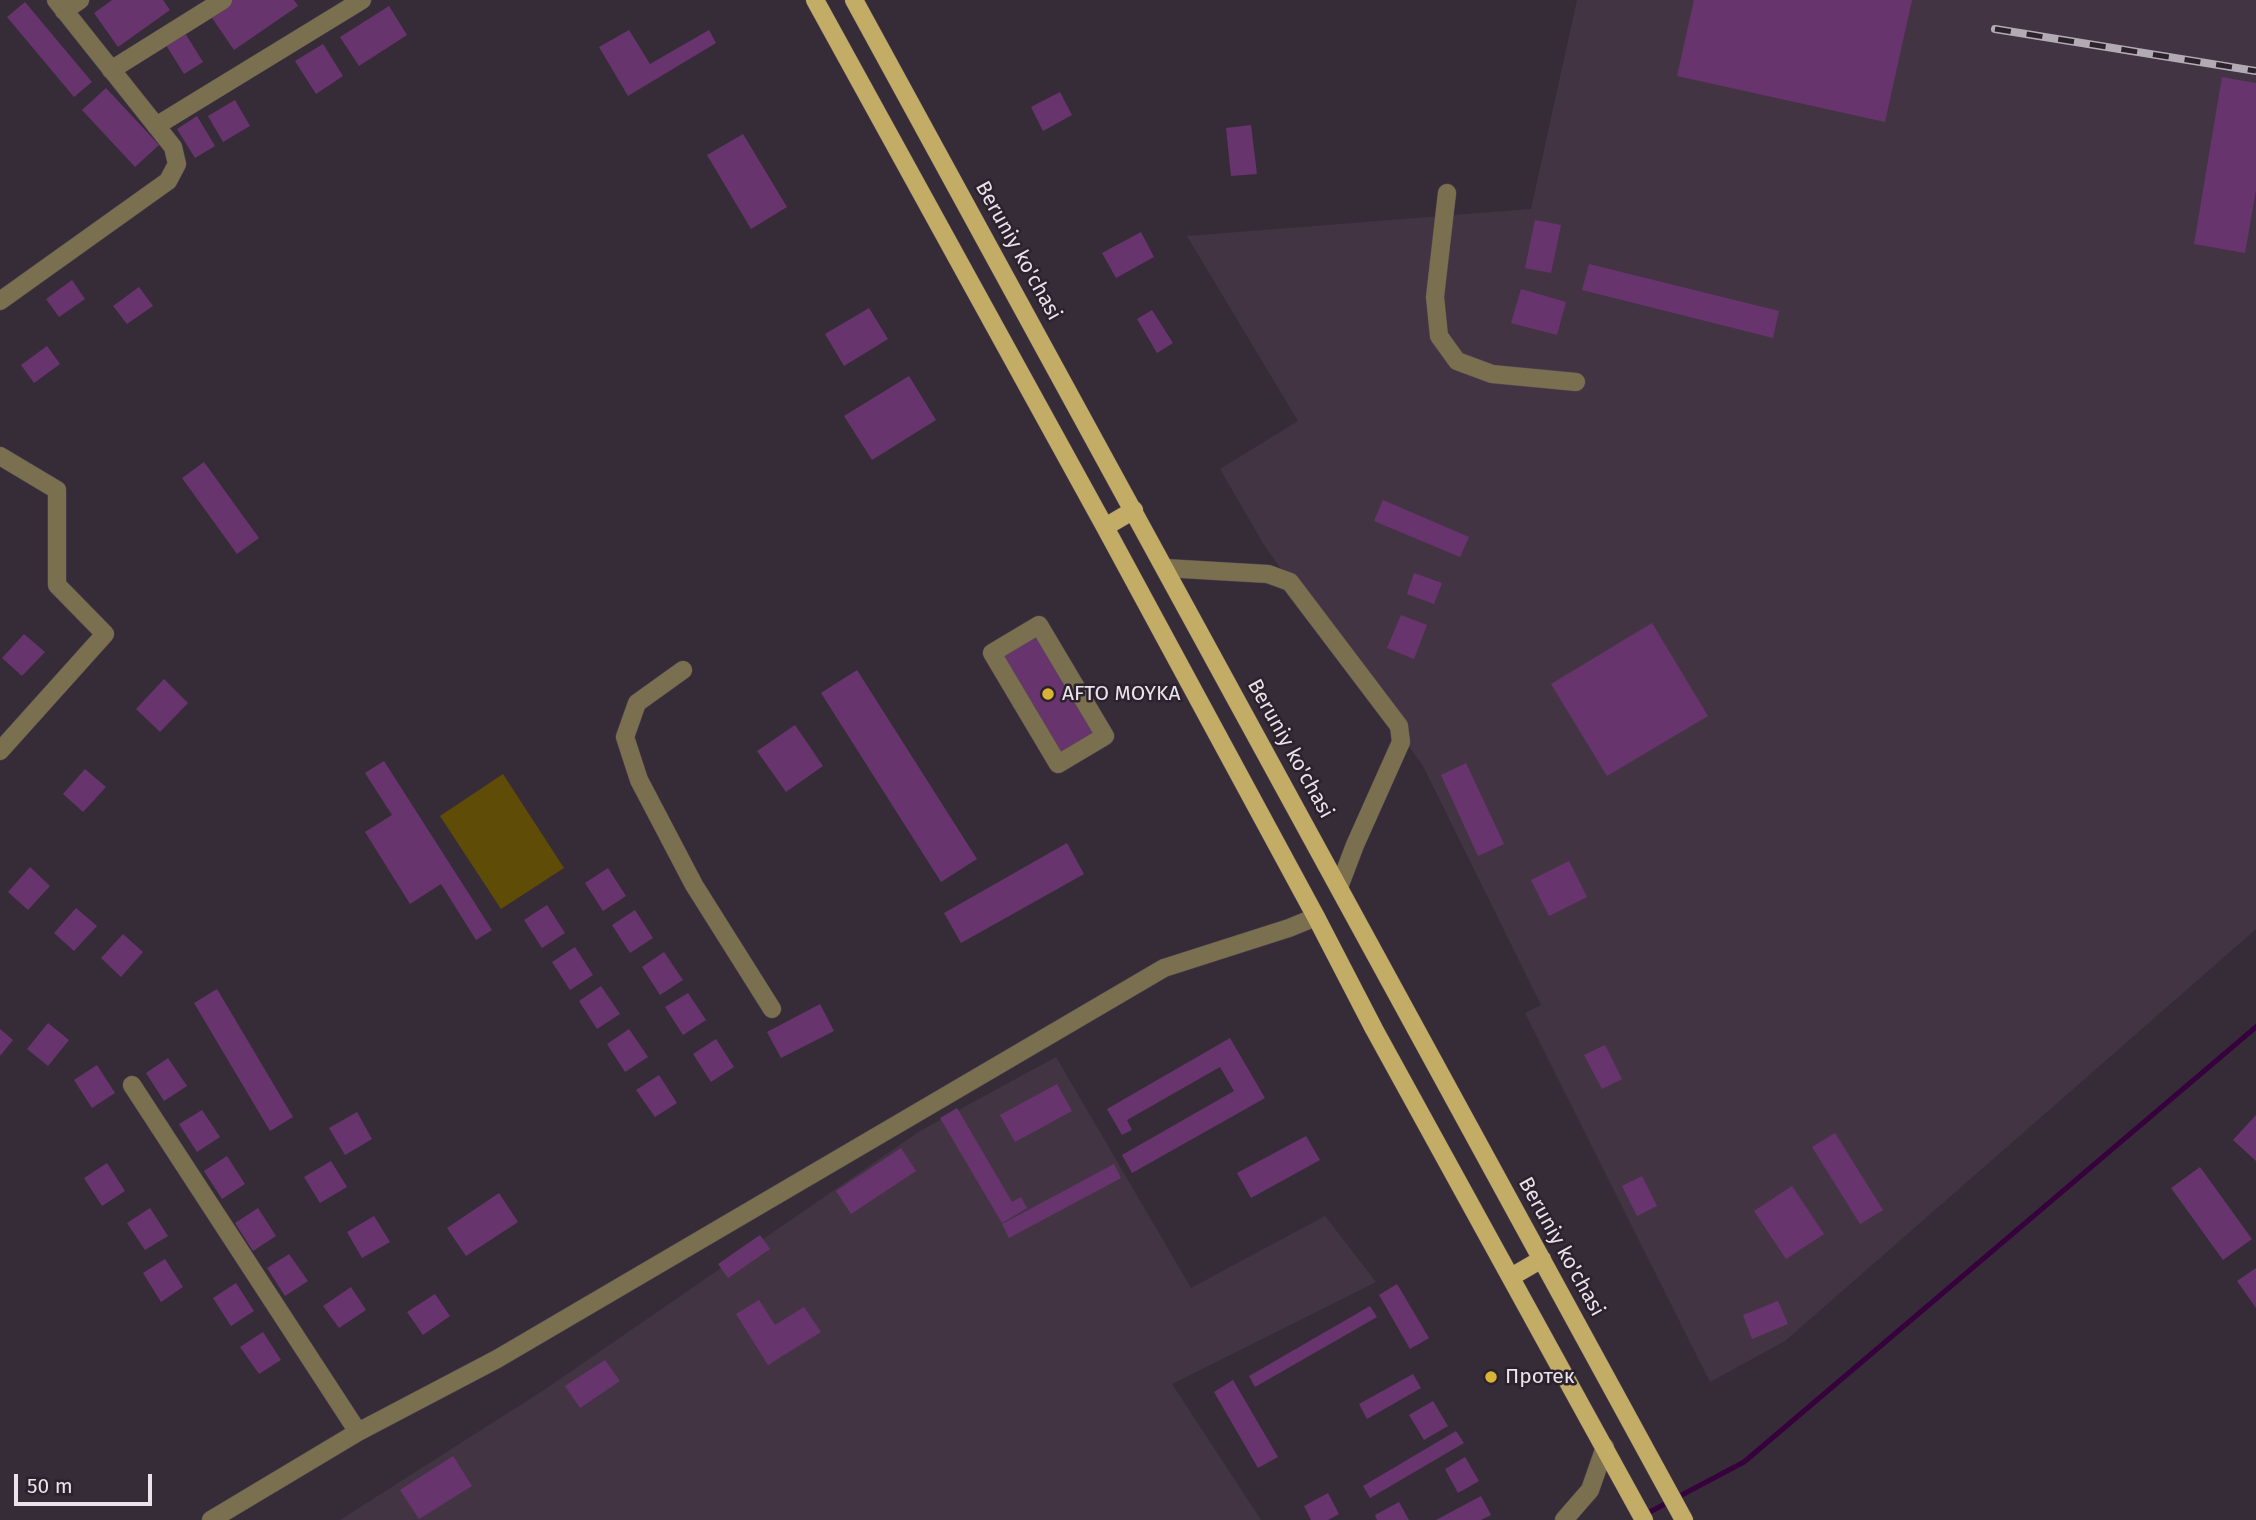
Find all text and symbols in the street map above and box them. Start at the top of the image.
street label: Beruniy ko'chasi [969,177,1067,325]
street label: Beruniy ko'chasi [1241,675,1339,823]
place label: AFTO MOYKA [1062,681,1181,707]
marker: AFTO MOYKA [1040,686,1056,702]
street label: Beruniy ko'chasi [1512,1173,1610,1321]
place label: Протек [1505,1364,1575,1390]
marker: Протек [1483,1369,1499,1385]
scale bar [18,1460,156,1504]
text: 50 m [27,1473,73,1499]

